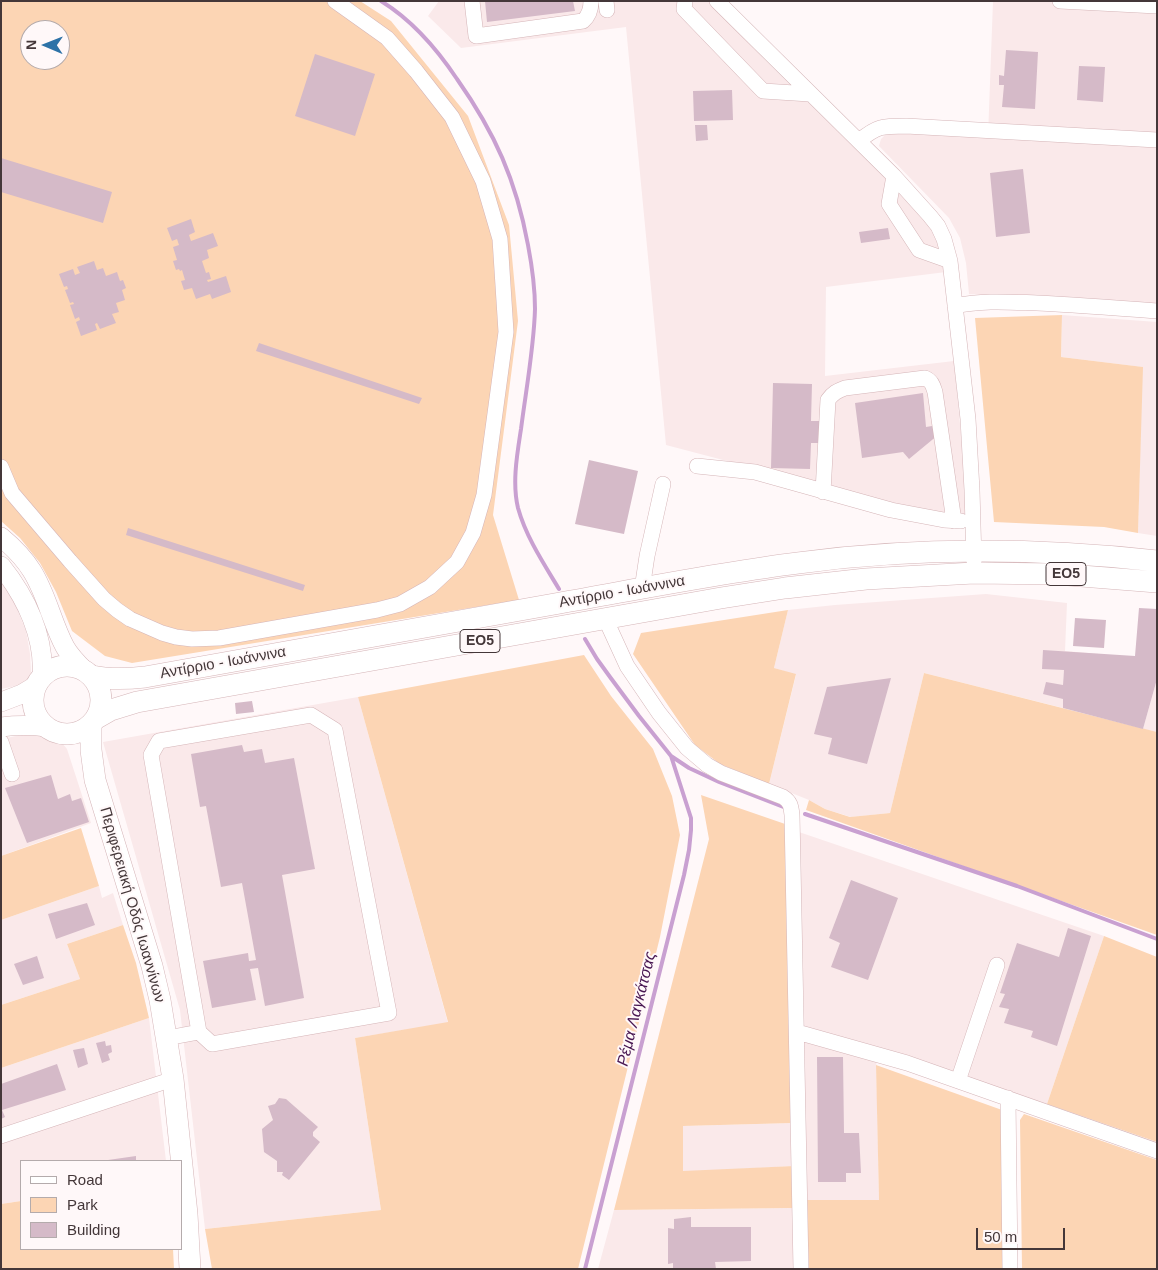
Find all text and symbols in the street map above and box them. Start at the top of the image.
north arrow [20,20,70,70]
text: N [23,40,39,50]
road number: ΕΟ5 [1046,562,1086,586]
street label: Αντίρριο - Ιωάννινα [558,572,686,612]
road number: ΕΟ5 [460,630,500,652]
street label: Αντίρριο - Ιωάννινα [159,643,287,683]
street label: Περιφερειακή Οδός Ιωαννίνων [95,805,169,1005]
water label: Ρέμα Λαγκάτσας [614,950,660,1068]
legend [20,1160,182,1250]
text: Road [67,1171,103,1188]
text: Park [67,1196,98,1213]
scale bar [978,1218,1067,1250]
text: Building [67,1221,120,1238]
text: 50 m [984,1228,1017,1245]

